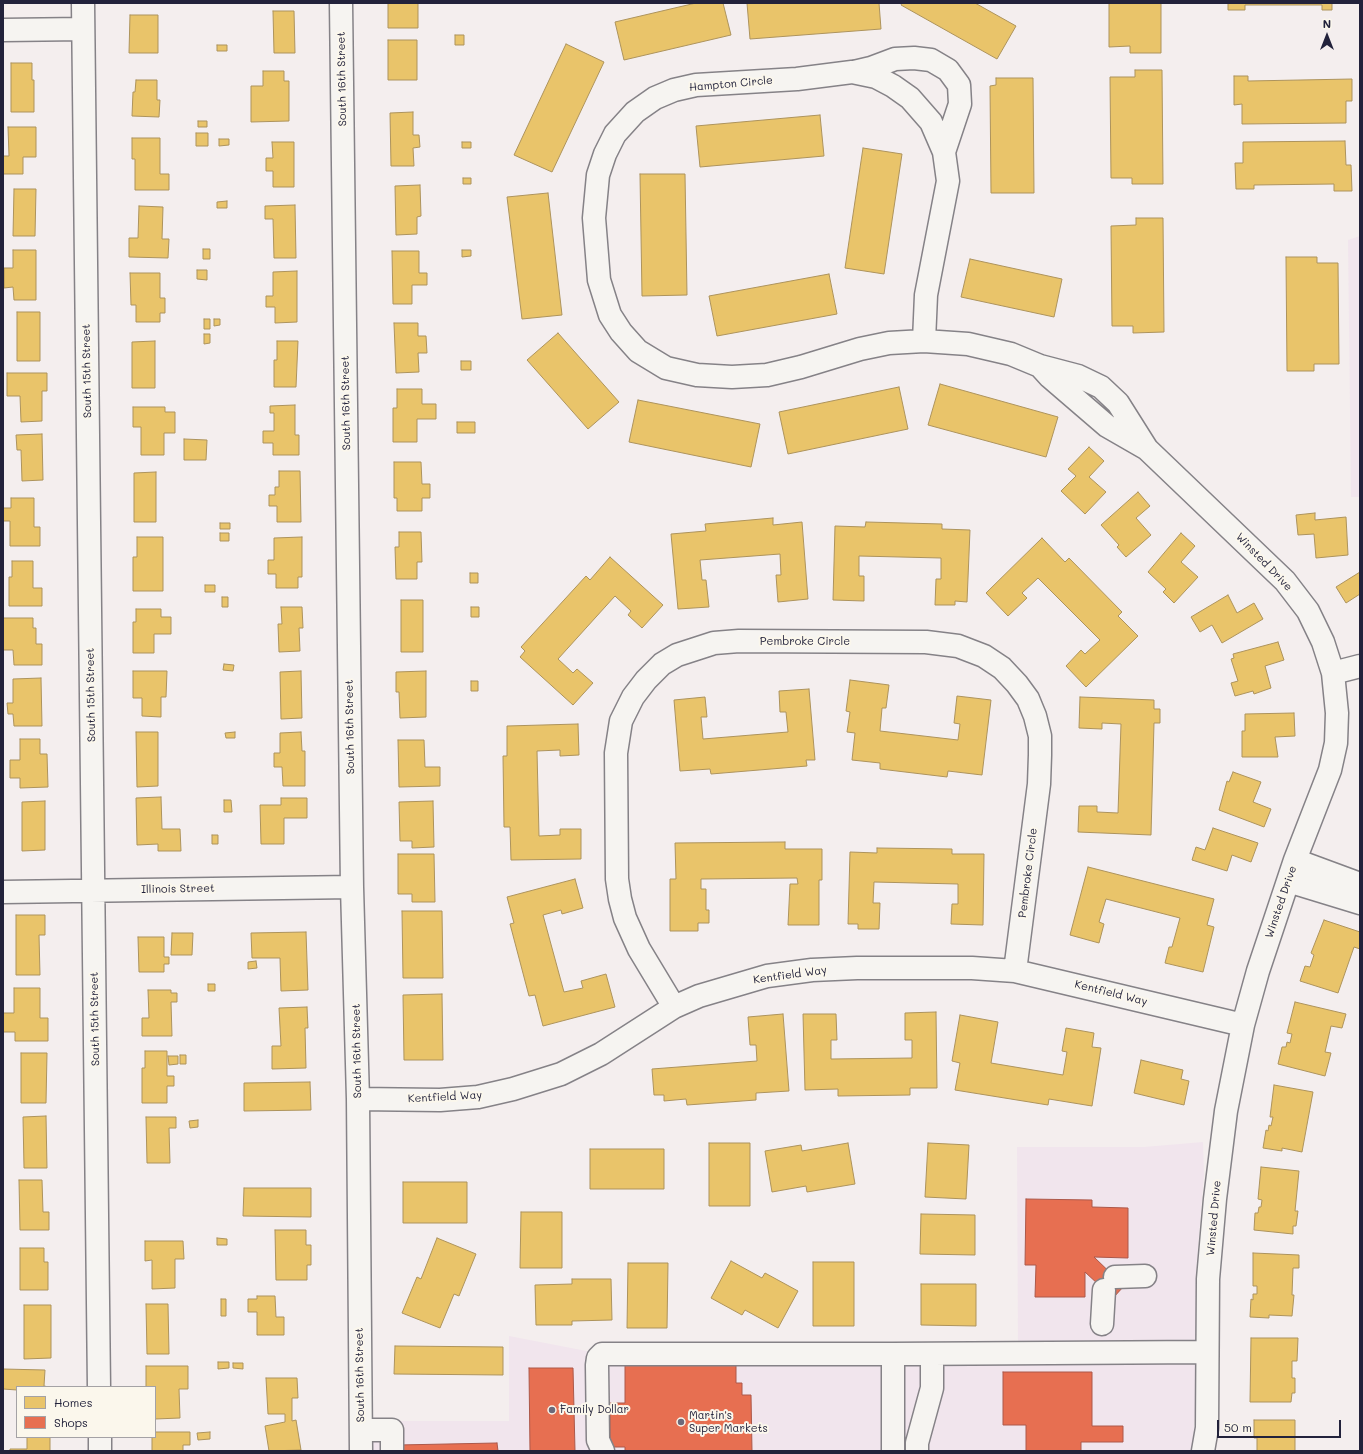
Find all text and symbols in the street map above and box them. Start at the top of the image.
north arrow [1307,16,1347,56]
text: N [1323,16,1331,31]
street label: South 16th Street [335,32,349,126]
street label: Hampton Circle [689,74,773,94]
street label: South 15th Street [80,324,94,418]
street label: South 16th Street [339,356,353,450]
street label: Winsted Drive [1233,530,1295,594]
street label: Pembroke Circle [760,635,850,649]
street label: South 15th Street [84,648,98,742]
street label: South 16th Street [343,680,357,774]
street label: Pembroke Circle [1016,827,1040,919]
street label: Winsted Drive [1262,864,1300,940]
street label: Illinois Street [141,882,215,896]
street label: Kentfield Way [752,963,828,987]
street label: South 15th Street [88,972,102,1066]
street label: Kentfield Way [1073,978,1149,1008]
street label: South 16th Street [350,1004,364,1098]
street label: Kentfield Way [408,1088,482,1106]
street label: Winsted Drive [1204,1180,1224,1256]
street label: South 16th Street [353,1328,367,1422]
legend [16,1386,156,1438]
text: Homes [54,1394,93,1410]
place label: Family Dollar [560,1403,629,1417]
marker: Family Dollar [547,1405,557,1415]
place label: Martin's Super Markets [689,1409,768,1435]
scale bar [1219,1412,1343,1438]
text: Shops [54,1414,88,1430]
marker: Martin's Super Markets [676,1417,686,1427]
text: 50 m [1224,1419,1252,1435]

